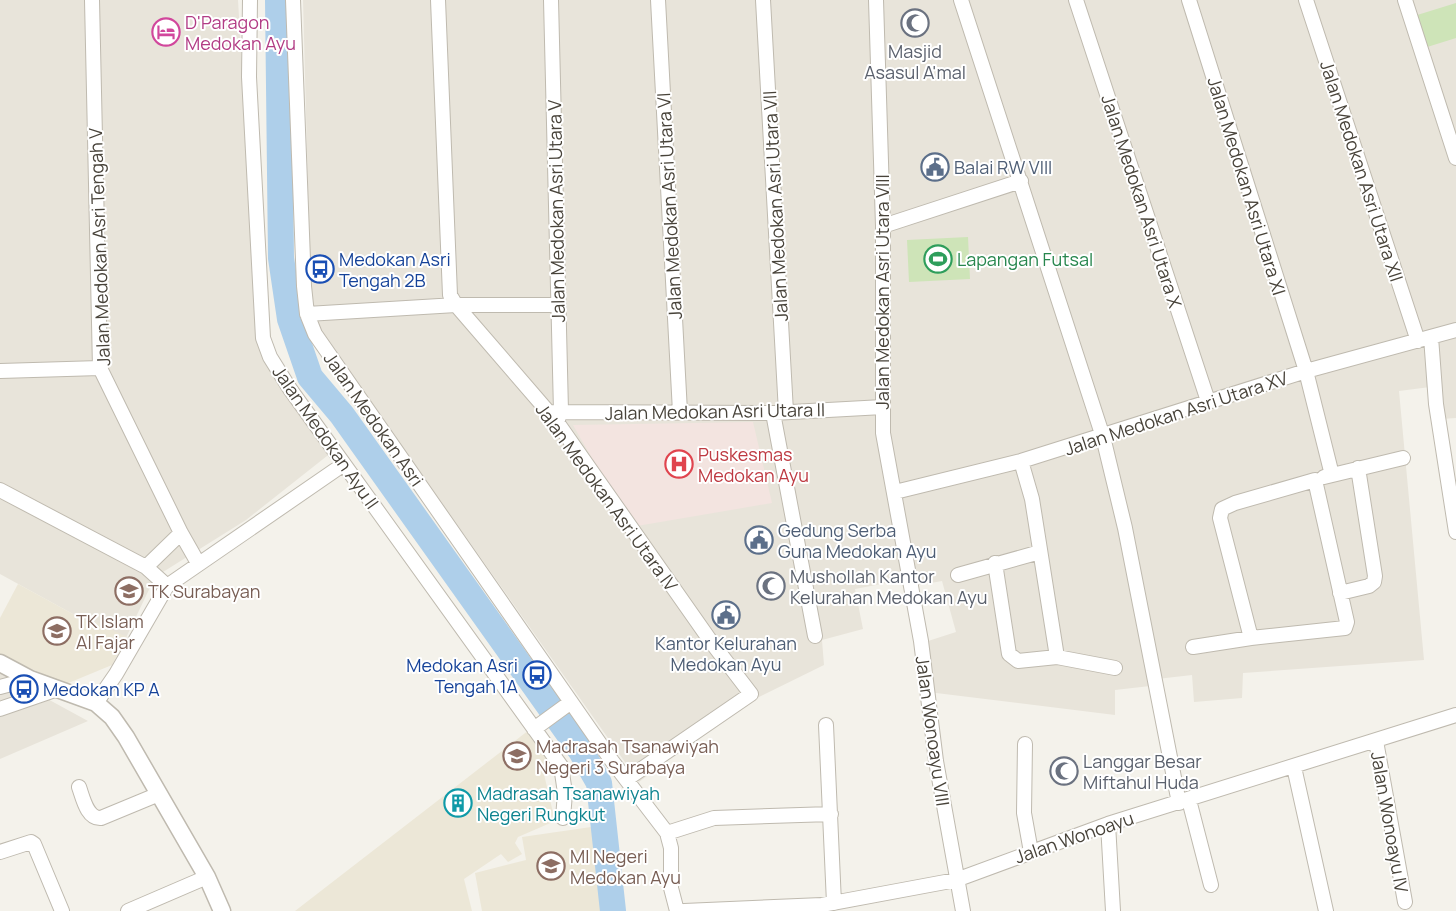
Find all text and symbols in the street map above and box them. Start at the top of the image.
mosque icon: Masjid Asasul A'mal [900,8,930,38]
place label: D'Paragon Medokan Ayu [185,10,296,55]
hotel icon: D'Paragon Medokan Ayu [151,17,181,47]
place label: Masjid Asasul A'mal [864,39,966,84]
street label: Jalan Medokan Asri Utara XII [1315,57,1409,285]
street label: Jalan Medokan Asri Utara XI [1202,74,1292,298]
street label: Jalan Medokan Asri Utara VII [757,90,793,322]
street label: Jalan Medokan Asri Utara X [1096,91,1188,311]
street label: Jalan Medokan Asri Utara VI [651,92,687,320]
street label: Jalan Medokan Asri Utara V [542,99,570,322]
street label: Jalan Medokan Asri Tengah V [83,127,115,366]
public building icon: Balai RW VIII [920,152,950,182]
place label: Balai RW VIII [954,155,1052,179]
street label: Jalan Medokan Asri Utara VIII [870,174,894,410]
sports icon: Lapangan Futsal [923,244,953,274]
place label: Medokan Asri Tengah 2B [339,247,451,292]
place label: Lapangan Futsal [957,247,1093,271]
bus stop icon: Medokan Asri Tengah 2B [305,254,335,284]
street label: Jalan Medokan Asri [319,347,429,491]
street label: Jalan Medokan Ayu II [267,361,385,513]
street label: Jalan Medokan Asri Utara XV [1061,365,1291,460]
street label: Jalan Medokan Asri Utara II [605,397,825,425]
street label: Jalan Medokan Asri Utara IV [531,398,683,596]
place label: Puskesmas Medokan Ayu [698,442,809,487]
hospital icon: Puskesmas Medokan Ayu [664,449,694,479]
place label: Gedung Serba Guna Medokan Ayu [778,518,937,563]
public building icon: Gedung Serba Guna Medokan Ayu [744,525,774,555]
place label: Mushollah Kantor Kelurahan Medokan Ayu [790,564,987,609]
mosque icon: Mushollah Kantor Kelurahan Medokan Ayu [756,571,786,601]
school or university icon: TK Surabayan [114,576,144,606]
place label: TK Surabayan [148,579,261,603]
public building icon: Kantor Kelurahan Medokan Ayu [711,600,741,630]
place label: TK Islam Al Fajar [76,609,144,654]
school or university icon: TK Islam Al Fajar [42,616,72,646]
place label: Kantor Kelurahan Medokan Ayu [655,631,797,676]
place label: Medokan Asri Tengah 1A [406,653,519,698]
street label: Jalan Wonoayu VIII [911,654,955,808]
bus stop icon: Medokan Asri Tengah 1A [522,660,552,690]
bus stop icon: Medokan KP A [9,674,39,704]
place label: Medokan KP A [43,677,160,701]
place label: Madrasah Tsanawiyah Negeri 3 Surabaya [536,734,719,779]
school or university icon: Madrasah Tsanawiyah Negeri 3 Surabaya [502,741,532,771]
place label: Langgar Besar Miftahul Huda [1083,749,1202,794]
street label: Jalan Wonoayu IV [1366,750,1414,895]
mosque icon: Langgar Besar Miftahul Huda [1049,756,1079,786]
place label: Madrasah Tsanawiyah Negeri Rungkut [477,781,660,826]
building icon: Madrasah Tsanawiyah Negeri Rungkut [443,788,473,818]
street label: Jalan Wonoayu [1011,805,1137,869]
place label: MI Negeri Medokan Ayu [570,844,681,889]
school or university icon: MI Negeri Medokan Ayu [536,851,566,881]

